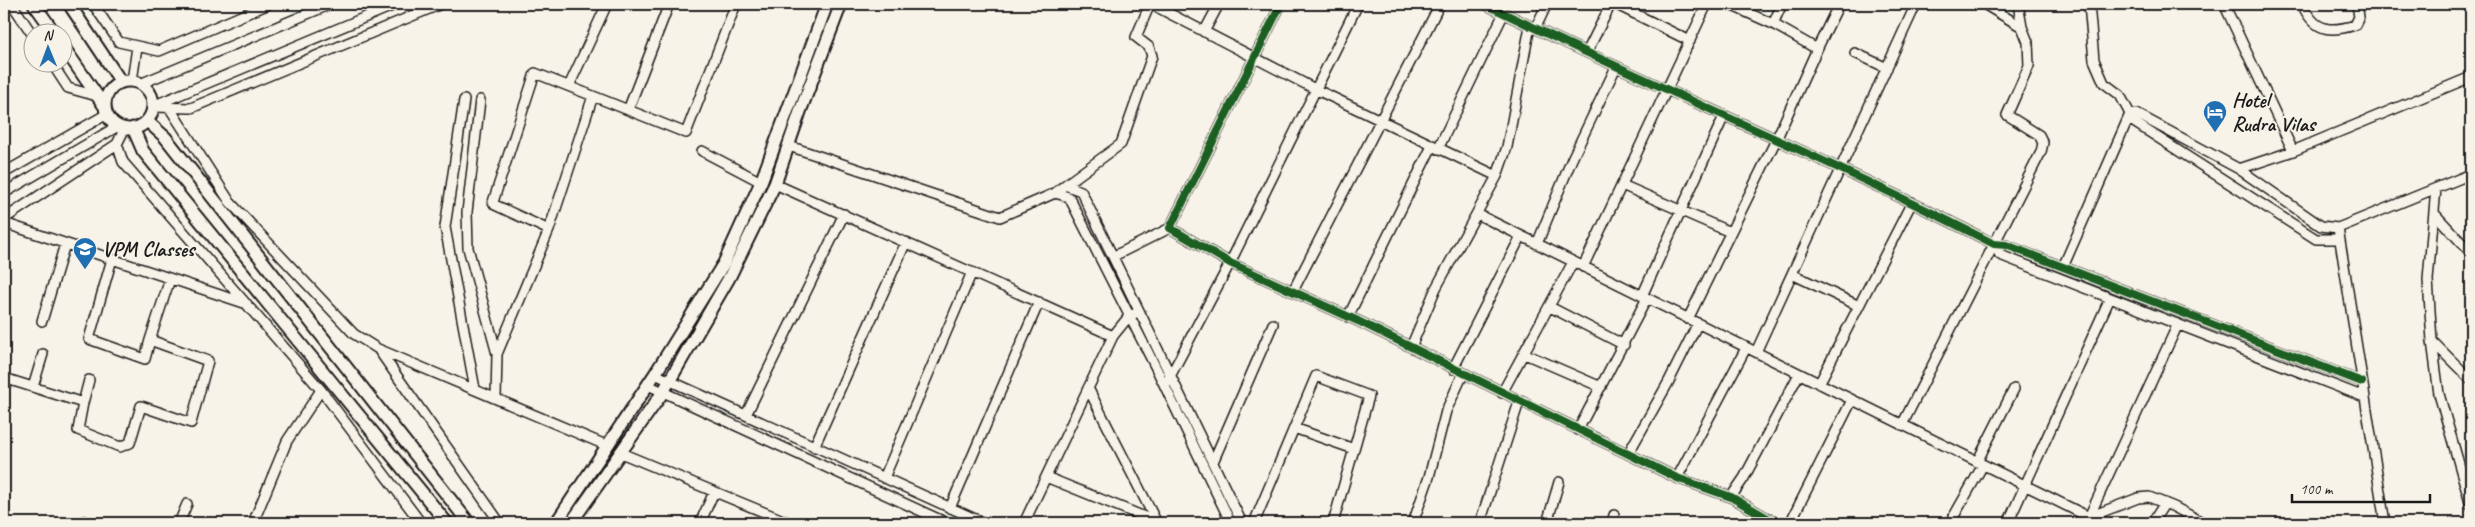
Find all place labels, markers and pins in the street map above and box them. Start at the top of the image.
place label: Hotel Rudra Vilas [2232,87,2318,137]
hotel icon: Hotel Rudra Vilas [2202,99,2228,133]
school or university icon: VPM Classes [72,236,98,270]
place label: VPM Classes [102,236,197,262]

